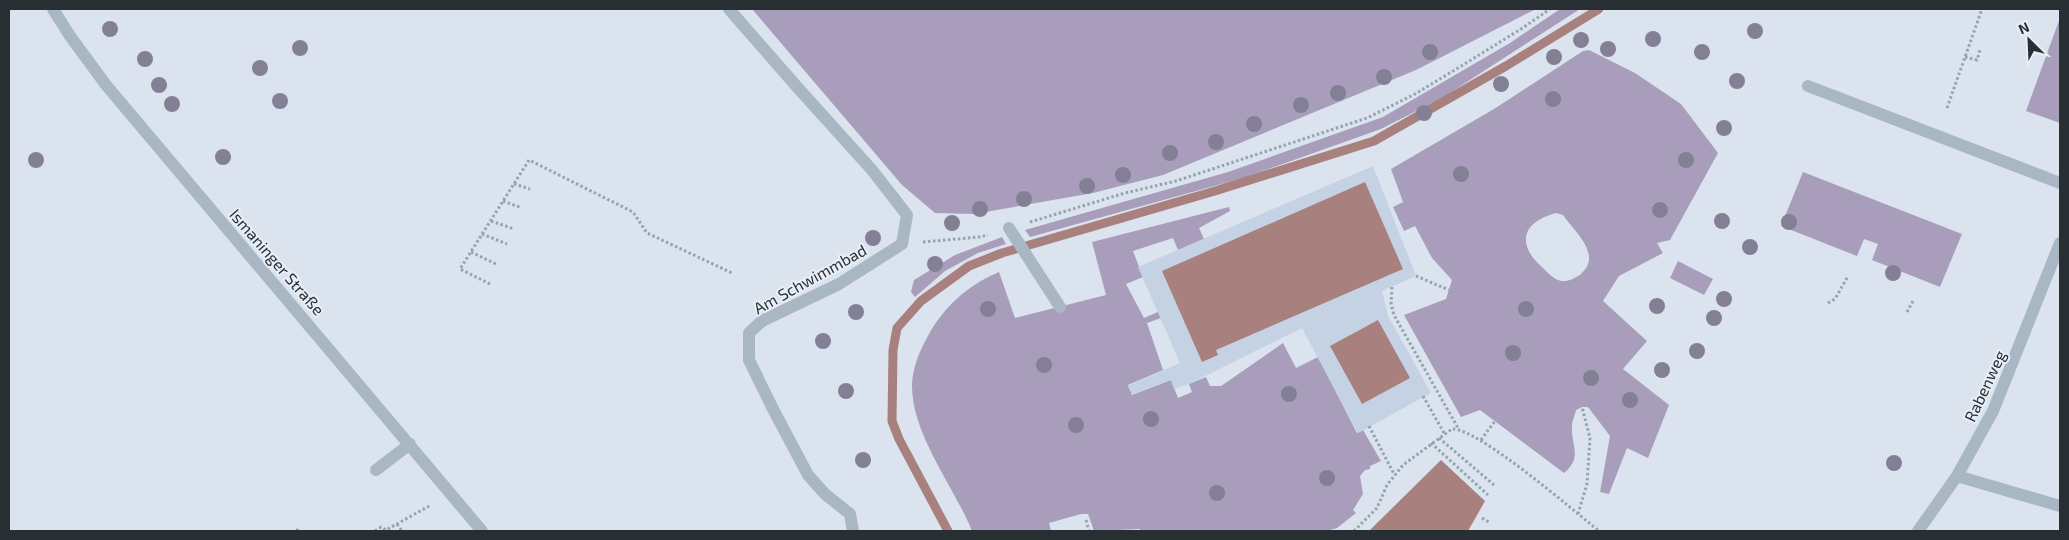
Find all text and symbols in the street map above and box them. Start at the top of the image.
north arrow [2004,15,2054,65]
text: N [2015,18,2032,37]
street label: Ismaninger Straße [226,205,329,319]
street label: Am Schwimmbad [750,240,869,317]
street label: Rabenweg [1960,347,2009,424]

